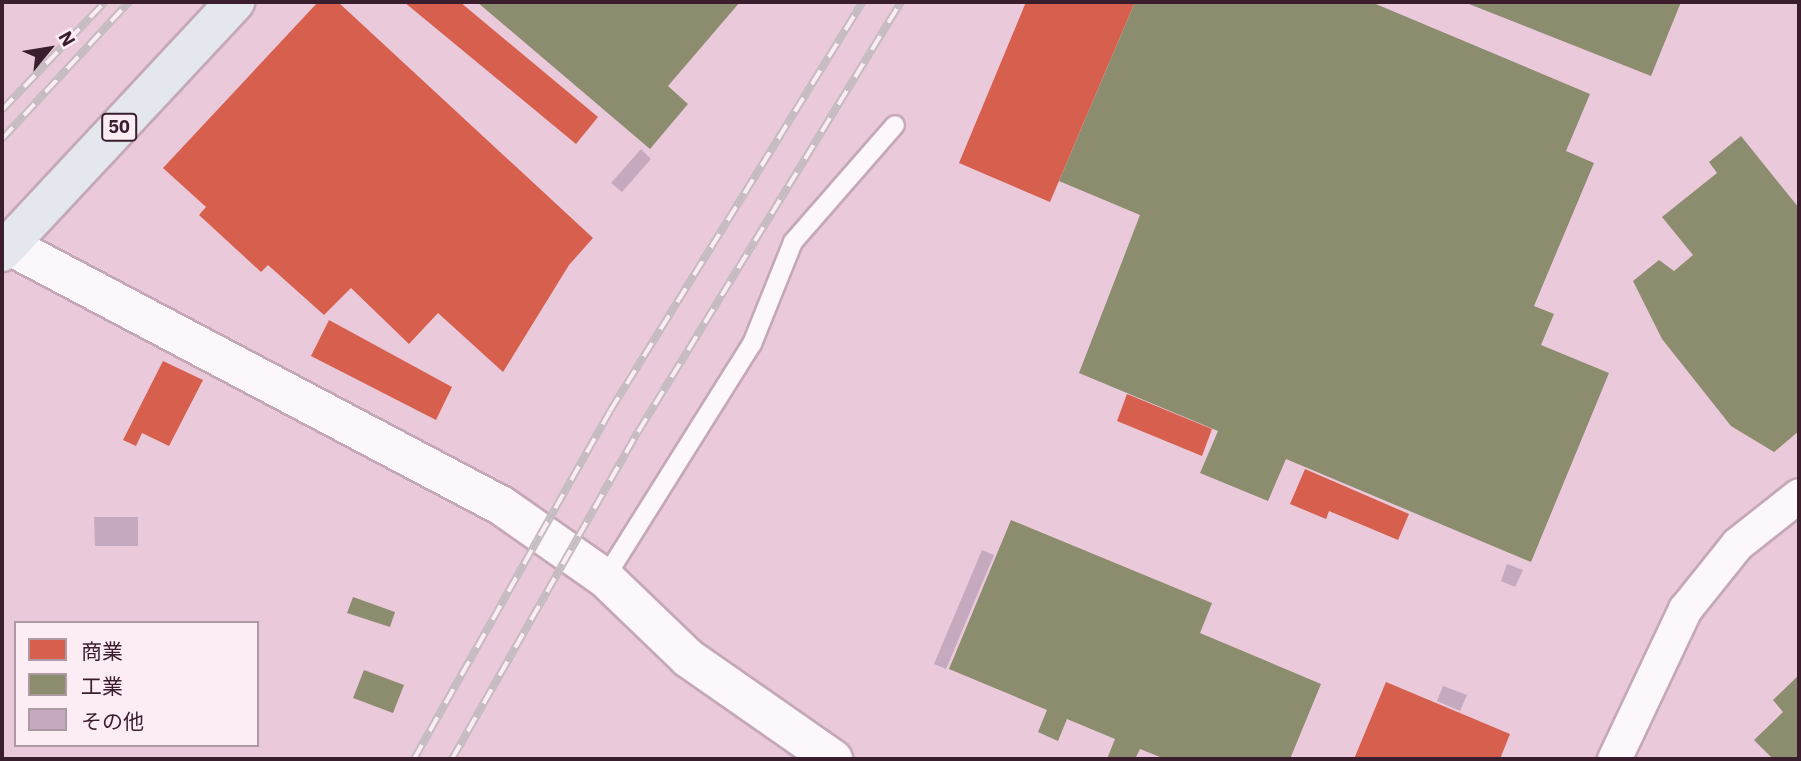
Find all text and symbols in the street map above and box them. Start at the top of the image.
north arrow [14,14,84,84]
text: N [53,27,81,50]
road number: 50 [100,112,138,142]
legend [14,621,259,747]
text: 商業 [81,637,123,665]
text: 工業 [81,672,123,700]
text: その他 [81,707,144,735]

